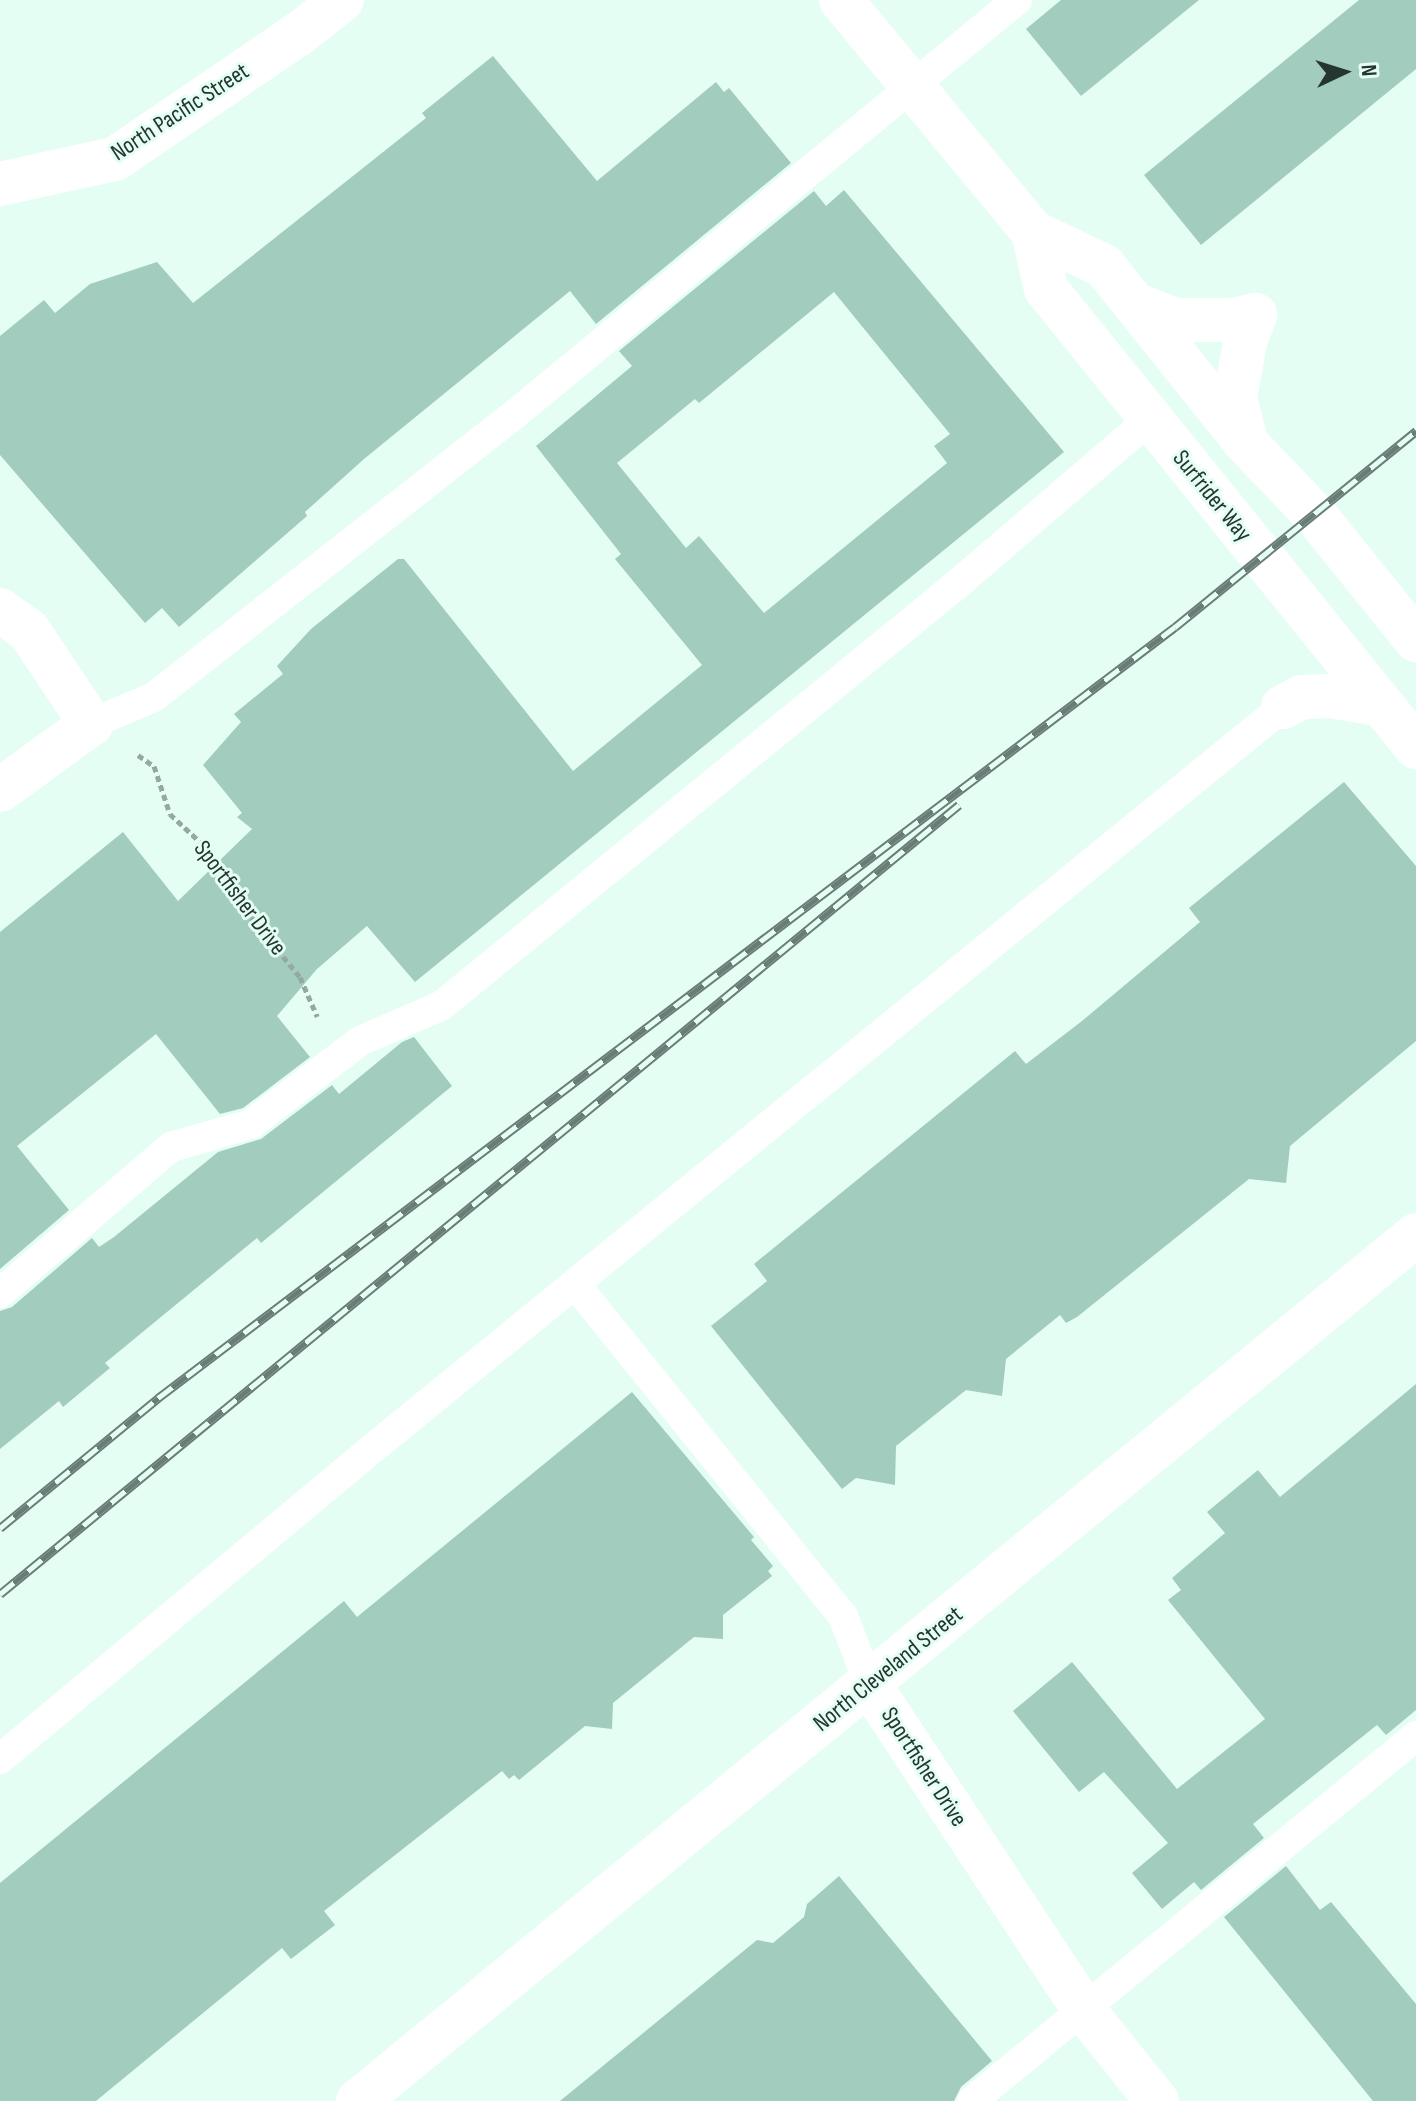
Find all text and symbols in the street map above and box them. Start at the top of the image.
north arrow [1304,32,1384,112]
street label: North Pacific Street [106,57,254,167]
text: N [1355,63,1382,77]
street label: Surfrider Way [1166,444,1258,548]
street label: Sportfisher Drive [187,835,293,961]
street label: North Cleveland Street [808,1600,968,1738]
street label: Sportfisher Drive [875,1702,973,1832]

